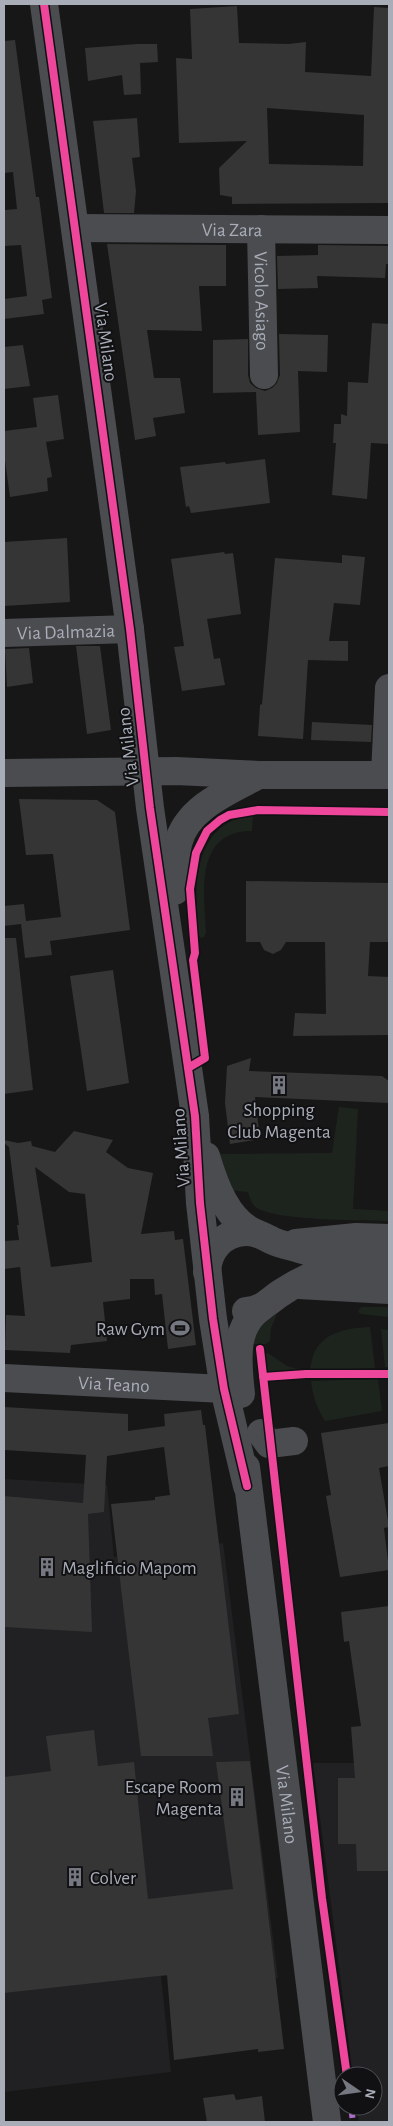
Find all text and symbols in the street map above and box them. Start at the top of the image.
street label: Via Zara [202,221,263,240]
street label: Vicolo Asiago [250,251,271,351]
street label: Via Milano [91,302,120,383]
street label: Via Dalmazia [17,621,116,644]
street label: Via Milano [114,706,143,787]
building icon: Shopping Club Magenta [268,1074,290,1096]
place label: Shopping Club Magenta [227,1101,331,1142]
street label: Via Milano [169,1108,194,1188]
sports icon: Raw Gym [169,1317,191,1339]
place label: Raw Gym [96,1320,165,1339]
street label: Via Teano [77,1374,150,1396]
building icon: Maglificio Mapom [36,1556,58,1578]
place label: Maglificio Mapom [62,1559,197,1578]
street label: Via Milano [272,1764,301,1845]
place label: Escape Room Magenta [125,1778,222,1819]
building icon: Escape Room Magenta [226,1786,248,1808]
building icon: Colver [64,1866,86,1888]
place label: Colver [90,1869,136,1888]
north arrow [333,2066,383,2116]
text: N [362,2087,378,2100]

